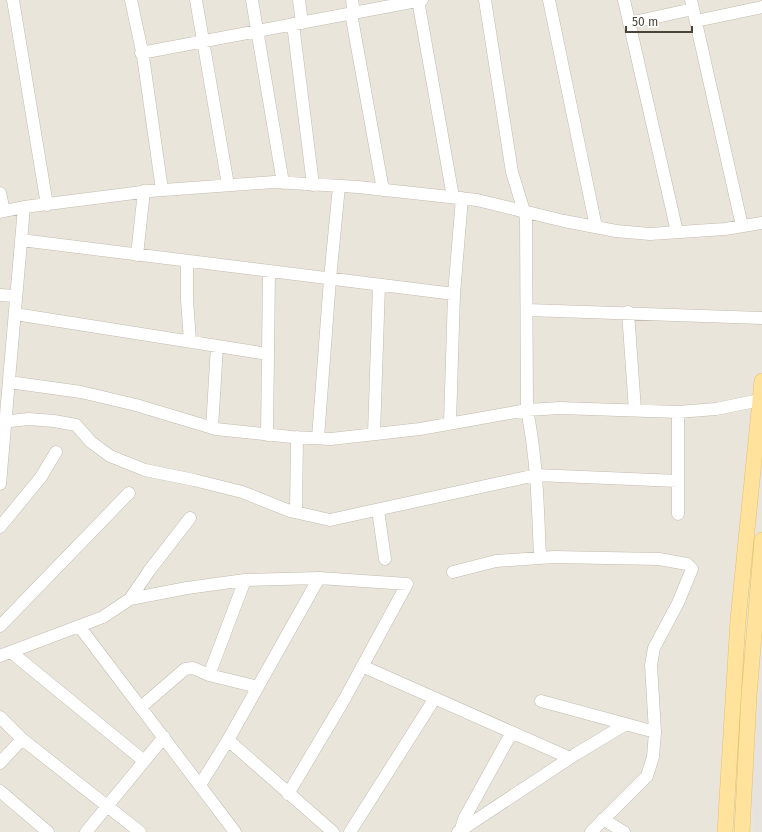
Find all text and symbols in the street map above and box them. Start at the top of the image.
scale bar [626,8,692,34]
text: 50 m [632,15,658,29]

